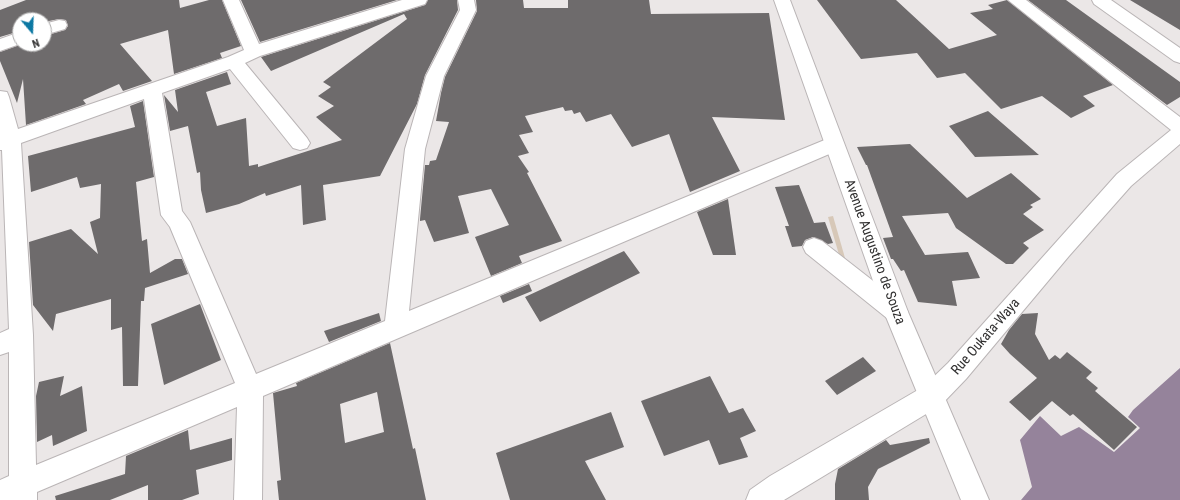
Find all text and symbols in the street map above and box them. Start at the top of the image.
north arrow [12,12,52,52]
text: N [30,36,41,50]
street label: Avenue Augustino de Souza [840,177,908,327]
street label: Rue Oukata-Waya [948,295,1024,379]

